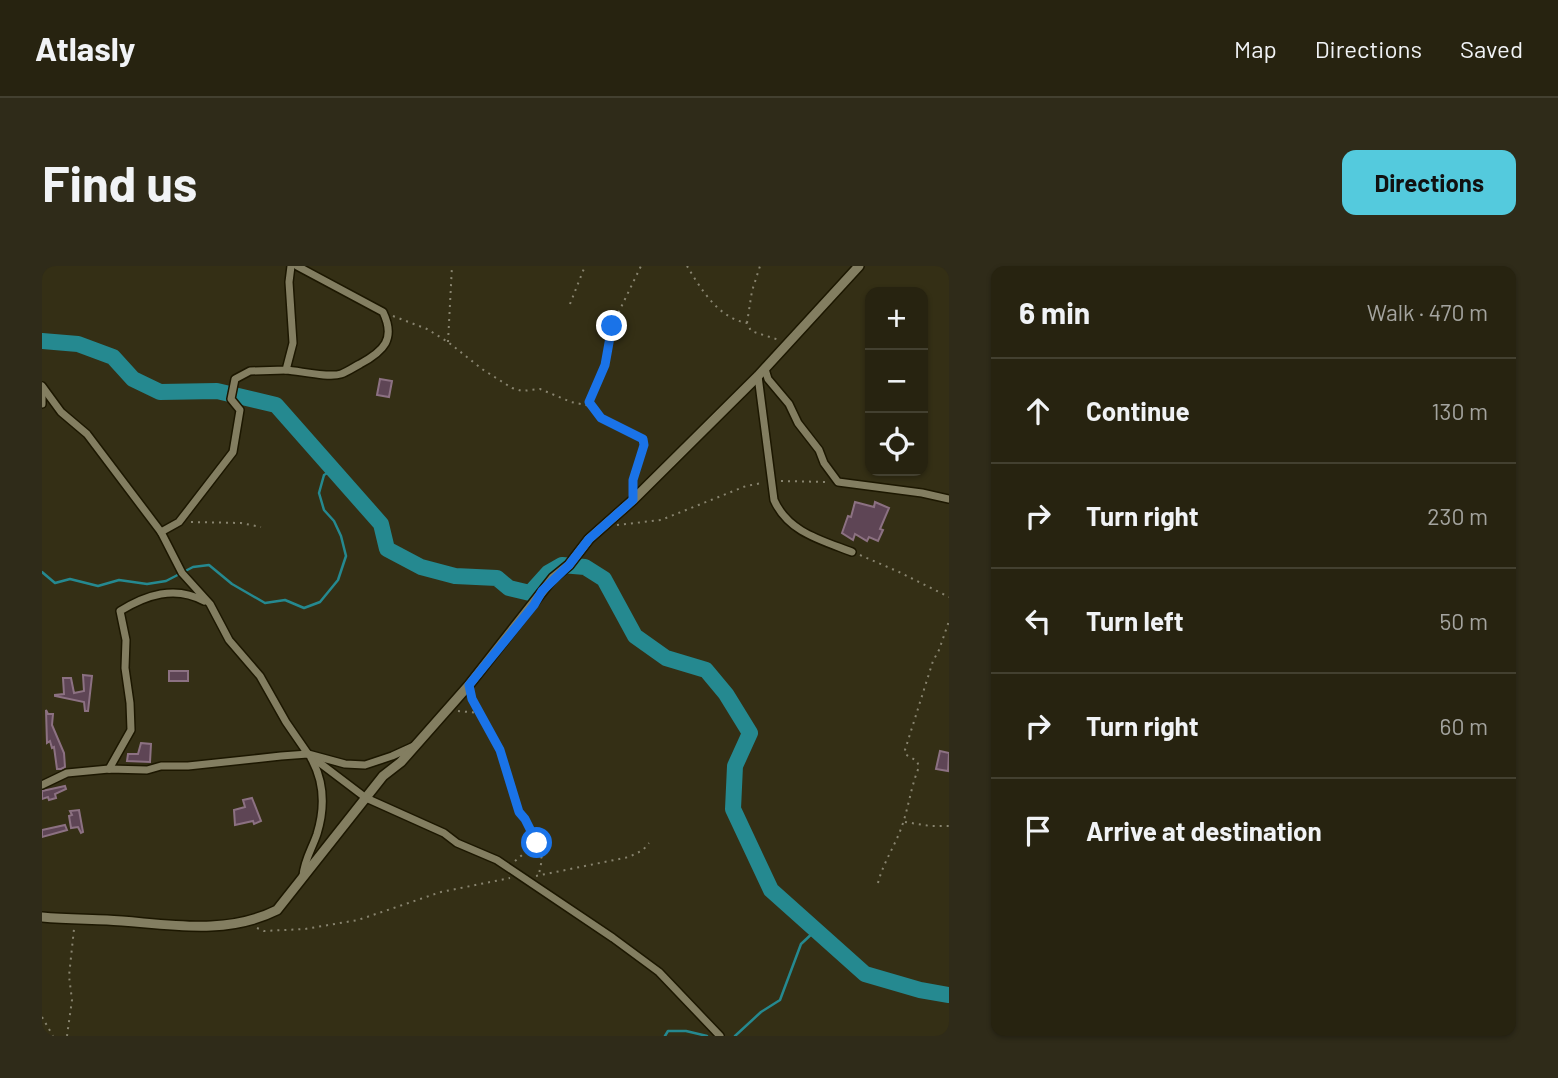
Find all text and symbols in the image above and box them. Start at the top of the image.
text: Atlasly [35,28,135,68]
text: Map [1234,34,1277,63]
text: Directions [1315,34,1422,63]
text: Saved [1460,34,1523,63]
button: Directions [1342,150,1516,215]
text: Find us [42,153,197,212]
map controls [865,287,928,476]
button: + [865,287,928,350]
text: 6 min [1019,294,1090,330]
text: Walk · 470 m [1367,298,1488,326]
route end [596,310,627,341]
button: − [865,350,928,413]
icon: ahead [1019,392,1057,430]
text: Continue [1086,395,1190,426]
text: 130 m [1431,397,1488,425]
button: locate [865,413,928,476]
icon: right [1019,497,1057,535]
text: Turn right [1086,500,1199,531]
text: 230 m [1427,502,1488,530]
icon: left [1019,602,1057,640]
text: Turn left [1086,605,1184,636]
text: 50 m [1440,607,1488,635]
icon: right [1019,707,1057,745]
text: Turn right [1086,710,1199,741]
text: 60 m [1440,712,1488,740]
icon: arrive [1019,812,1057,850]
text: Arrive at destination [1086,815,1322,846]
route start [521,827,552,858]

